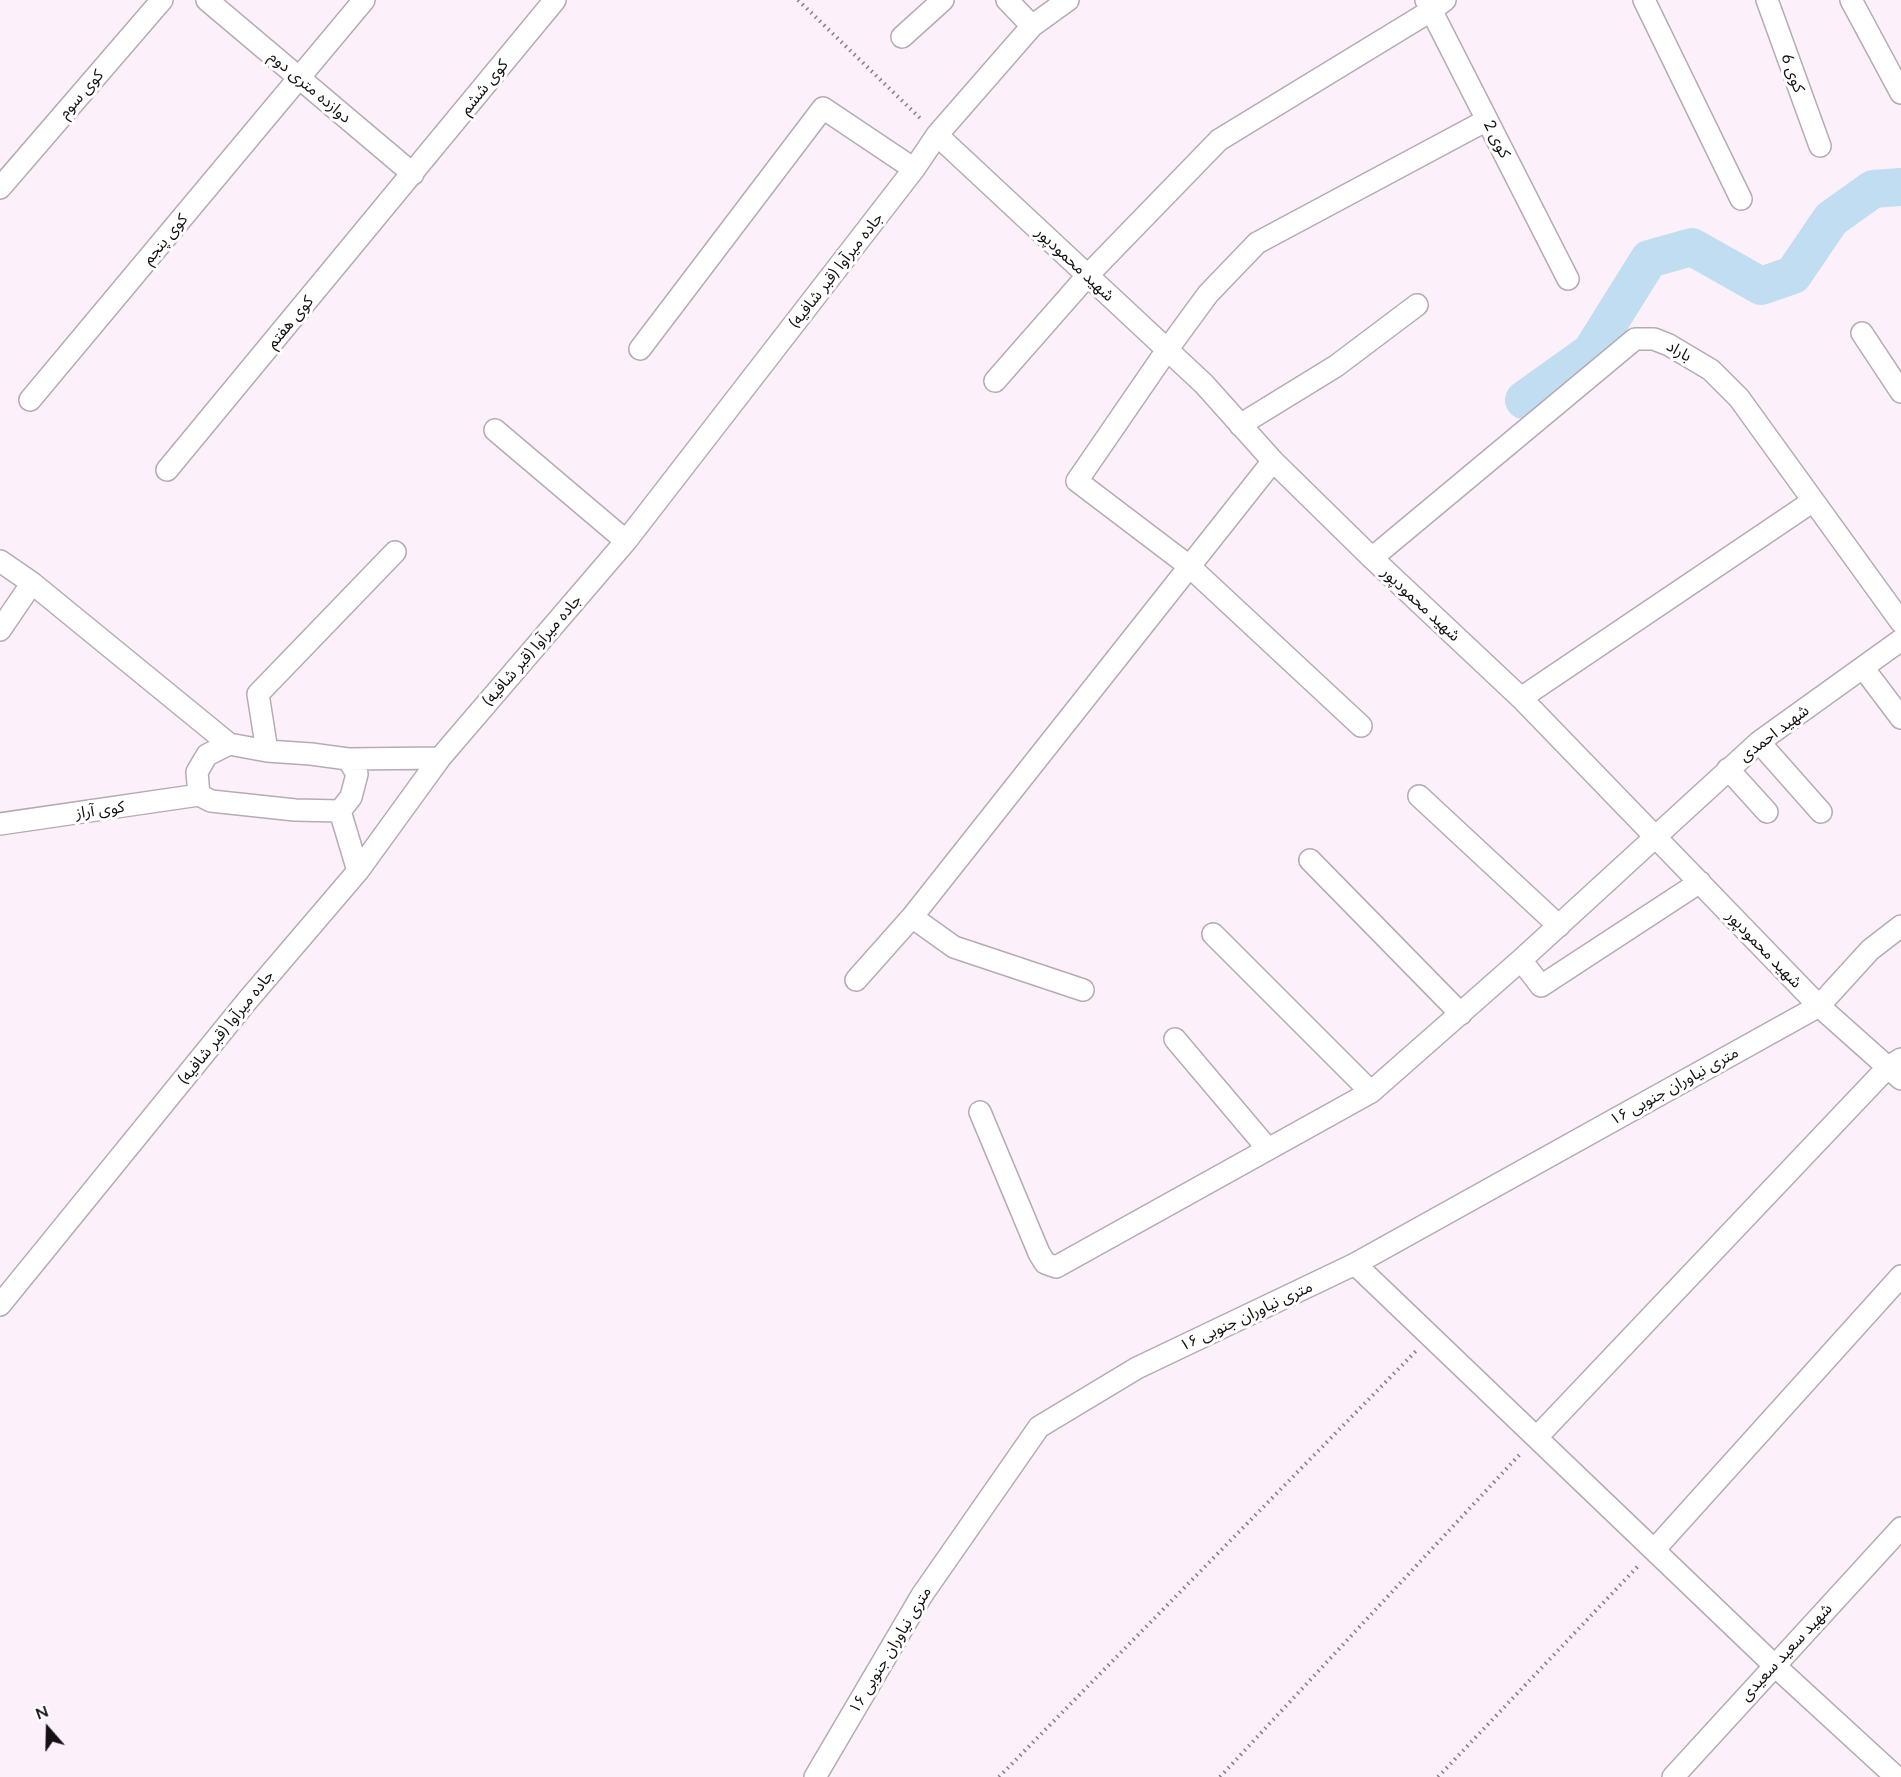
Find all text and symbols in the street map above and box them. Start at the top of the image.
street label: دوازده متری دوم [265,47,355,127]
street label: کوی 6 [1777,51,1809,95]
street label: کوی ششم [456,55,512,119]
street label: کوی سوم [55,66,107,122]
street label: کوی 2 [1479,117,1515,161]
street label: جاده میرآوا (قبر شافیه) [785,208,887,332]
street label: کوی پنجم [138,210,192,268]
street label: شهید محمودپور [1032,223,1118,305]
street label: کوی هفتم [263,292,317,352]
street label: باراد [1663,336,1695,366]
street label: شهید محمودپور [1378,563,1464,645]
street label: جاده میرآوا (قبر شافیه) [478,590,586,710]
street label: شهید احمدی [1735,701,1813,765]
street label: کوی آراز [74,797,126,823]
street label: شهید محمودپور [1722,906,1806,992]
street label: جاده میرآوا (قبر شافیه) [174,966,278,1088]
street label: ۱۶ متری نیاوران جنوبی [1606,1043,1742,1129]
street label: ۱۶ متری نیاوران جنوبی [1177,1277,1315,1355]
street label: ۱۶ متری نیاوران جنوبی [845,1583,935,1717]
street label: شهید سعید سعیدی [1736,1599,1836,1705]
north arrow [18,1699,78,1759]
text: N [33,1701,51,1723]

